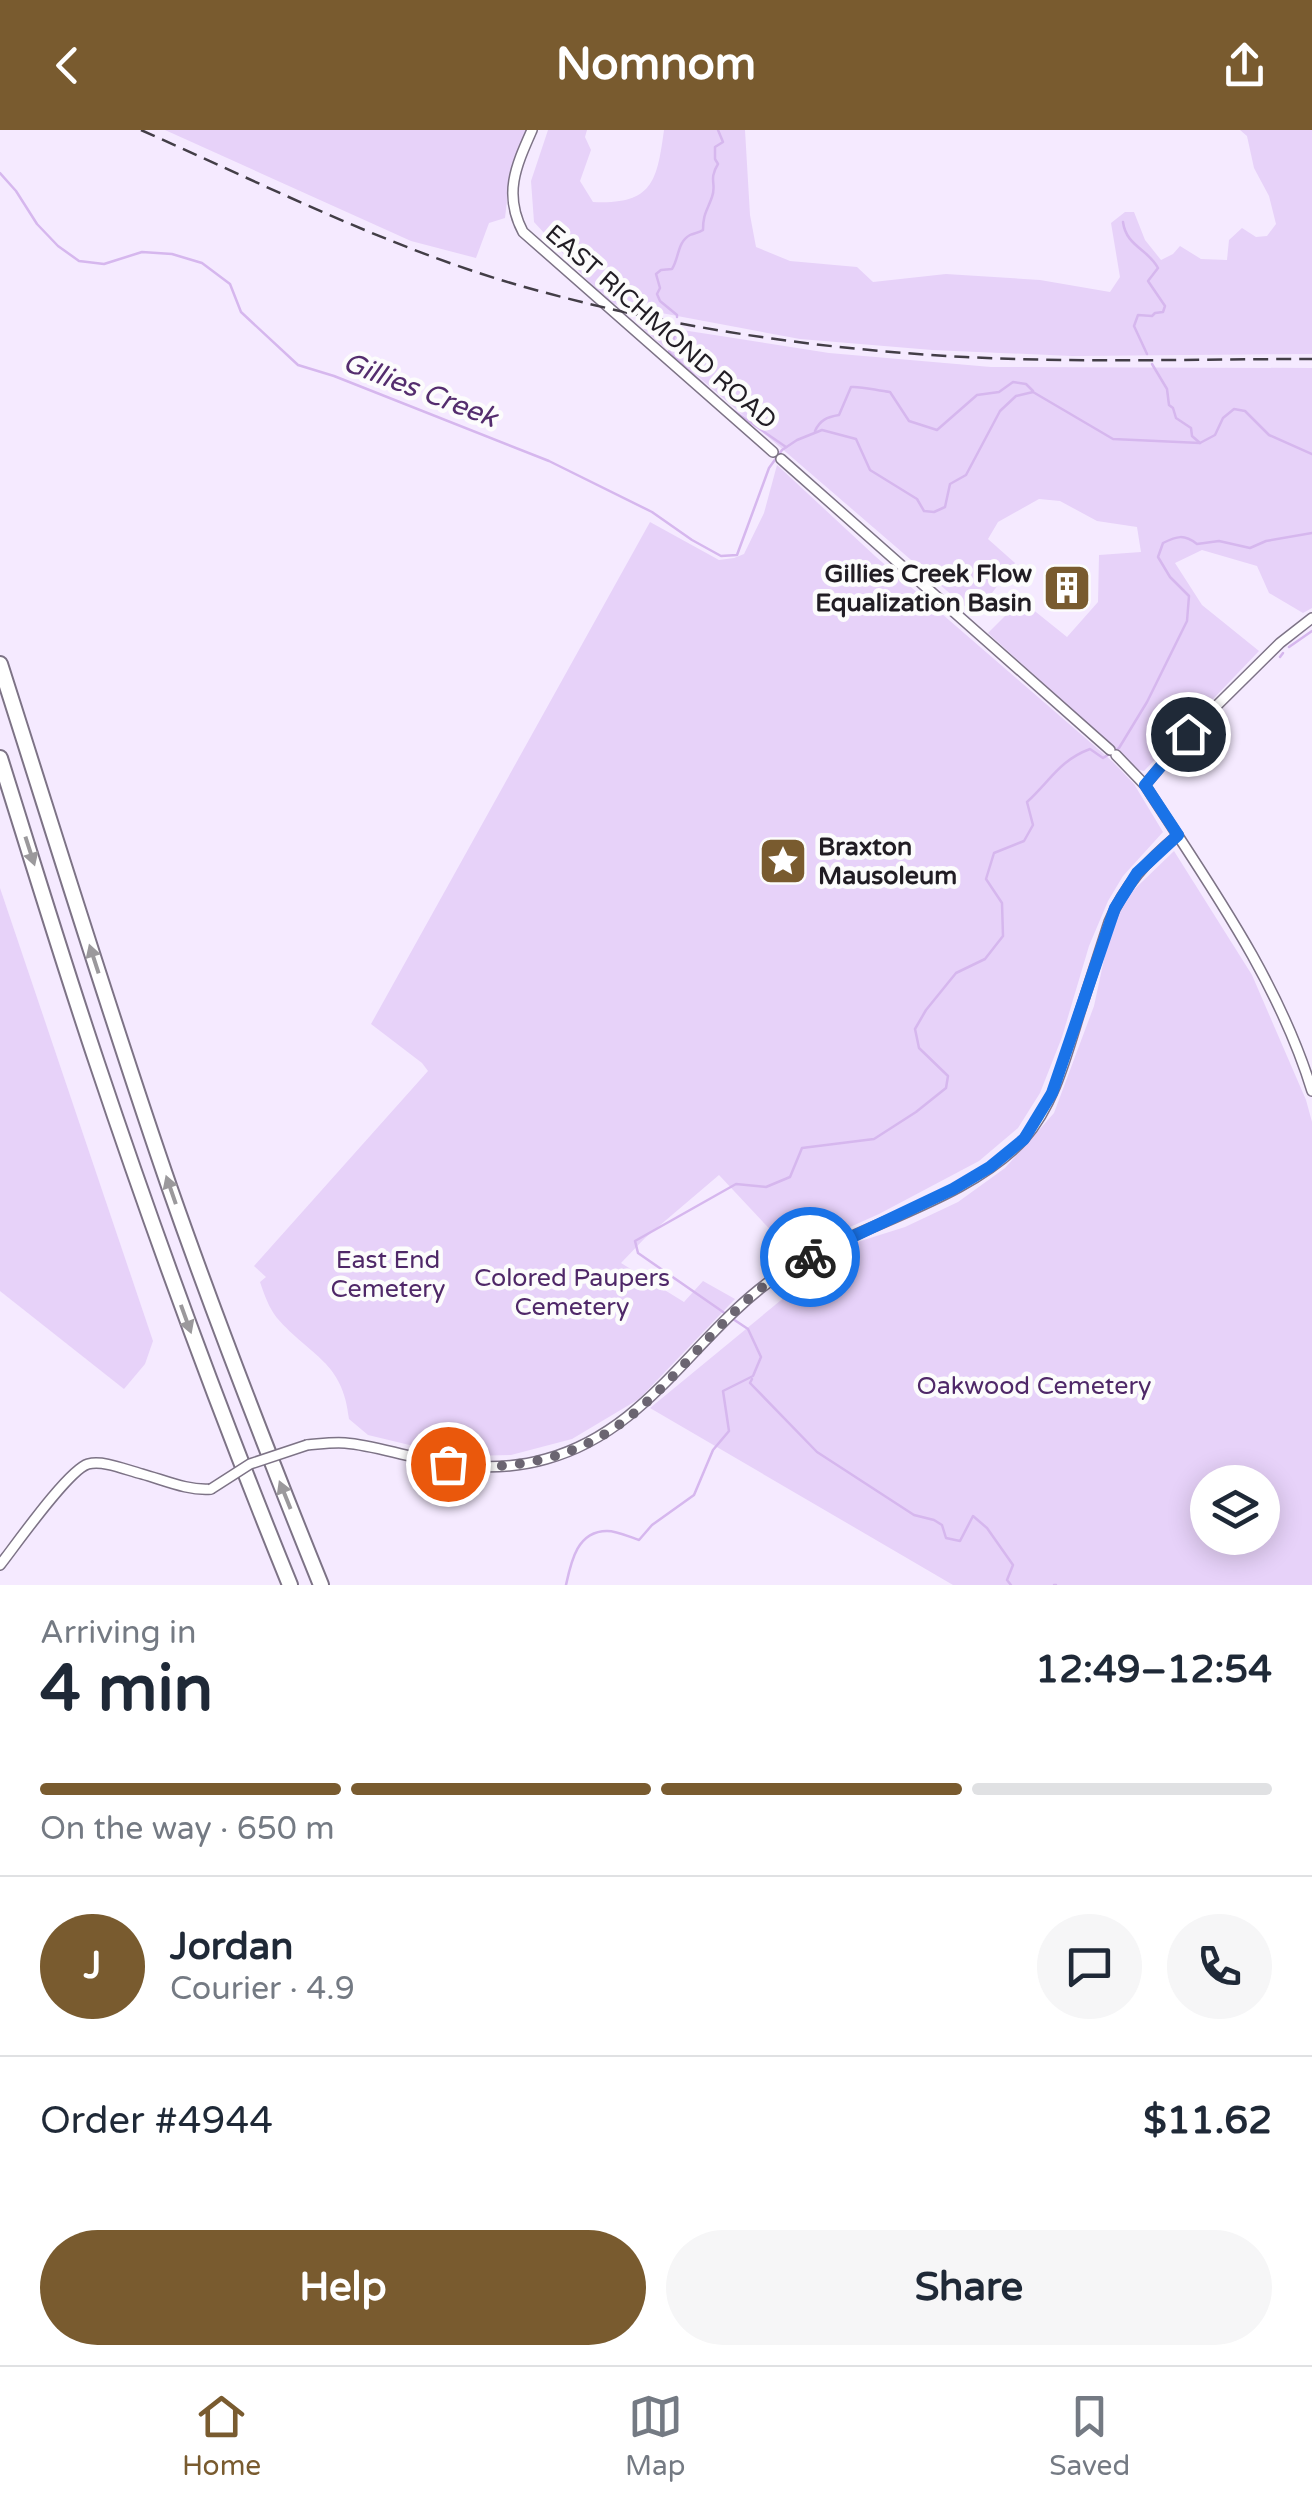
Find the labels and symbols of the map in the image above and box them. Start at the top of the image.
street label: EAST RICHMOND ROAD [539,218,783,436]
water label: Gillies Creek [338,345,503,436]
place label: Gillies Creek Flow Equalization Basin [815,559,1032,618]
building icon: Gillies Creek Flow Equalization Basin [1041,562,1093,614]
pin [1146,692,1231,777]
place label: Braxton Mausoleum [818,832,957,891]
place icon: Braxton Mausoleum [757,835,809,887]
one-way arrow [23,836,38,866]
one-way arrow [86,944,101,974]
one-way arrow [162,1175,177,1205]
courier [760,1207,860,1307]
park label: East End Cemetery [331,1245,445,1304]
park label: Colored Paupers Cemetery [474,1263,670,1322]
one-way arrow [179,1304,194,1334]
park label: Oakwood Cemetery [917,1371,1151,1401]
pin [406,1422,491,1507]
one-way arrow [276,1479,292,1509]

